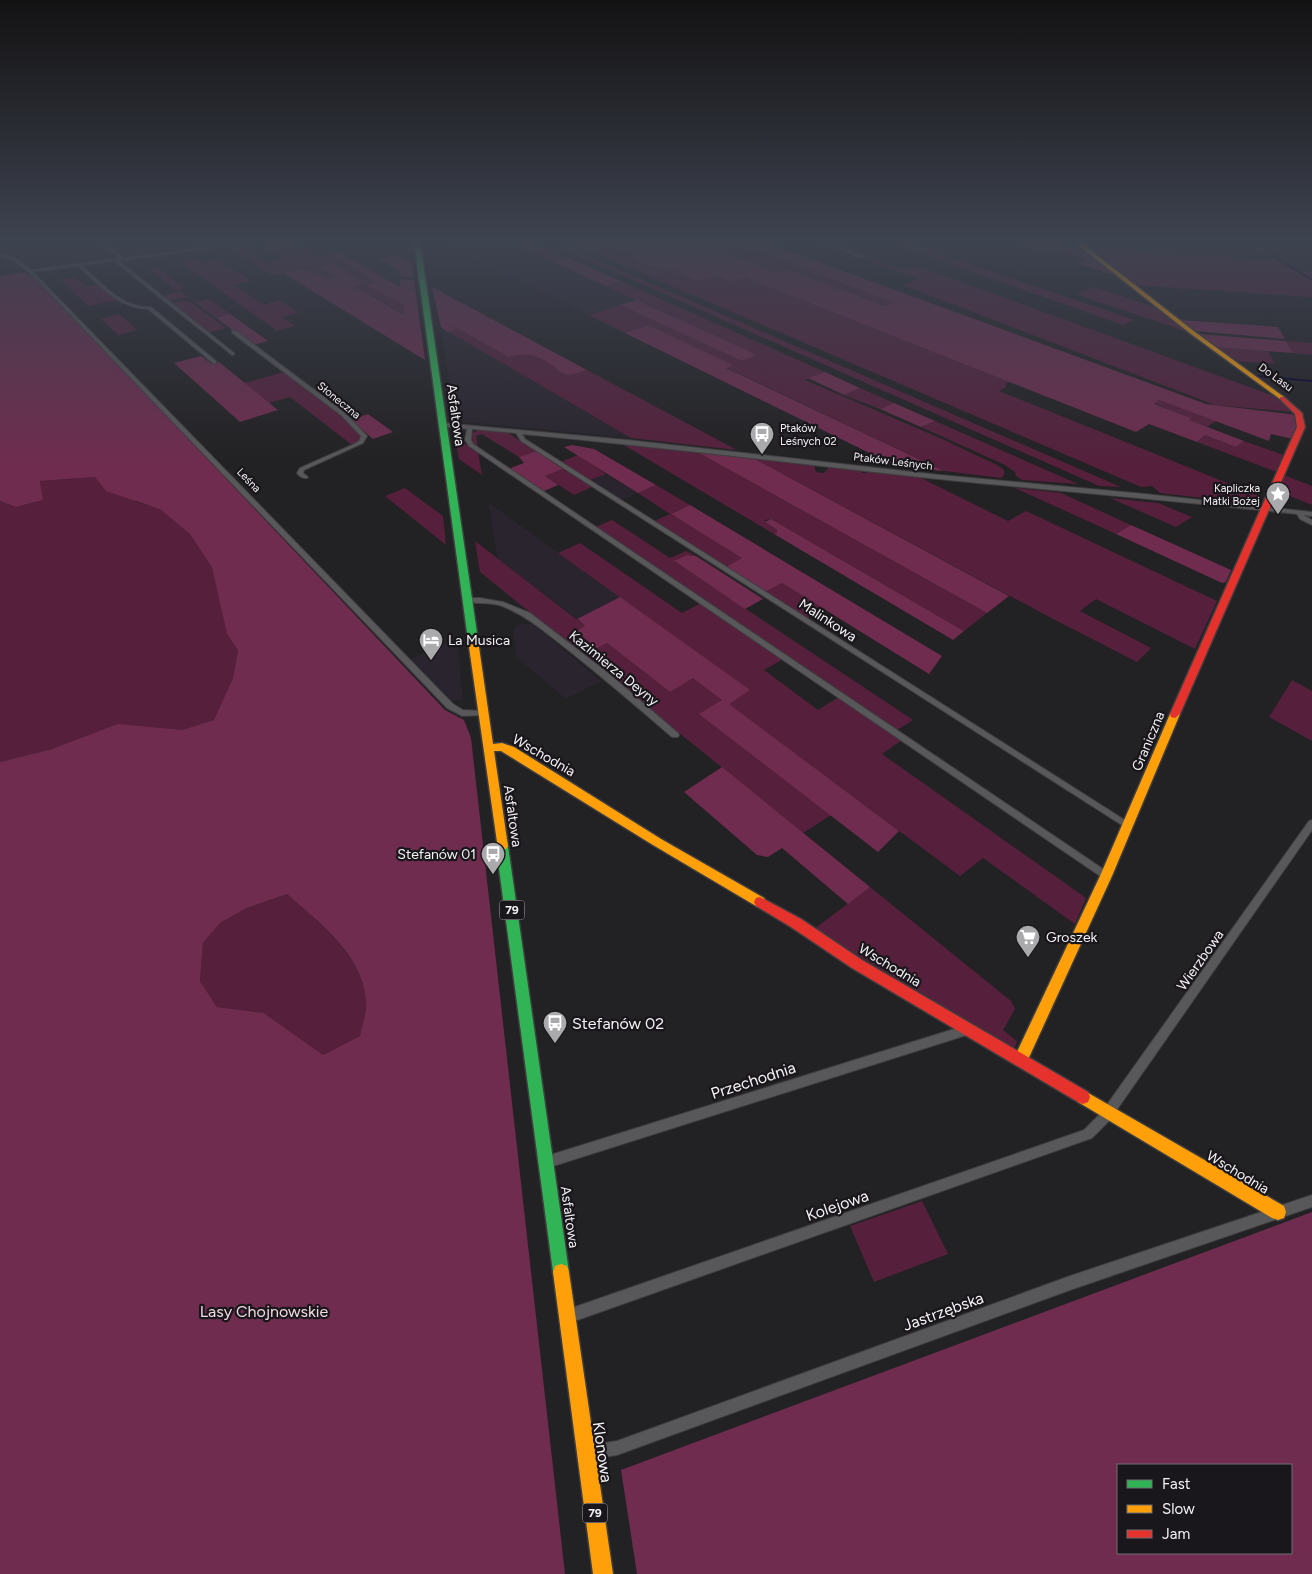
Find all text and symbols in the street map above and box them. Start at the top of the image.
street label: Do Lasu [1256,361,1295,394]
street label: Słoneczna [315,379,363,422]
street label: Asfaltowa [443,383,468,447]
bus stop icon: Ptaków Leśnych 02 [749,421,775,455]
place label: Ptaków Leśnych 02 [780,422,837,448]
street label: Ptaków Leśnych [853,450,933,473]
street label: Leśna [234,466,263,495]
place icon: Kapliczka Matki Bożej [1265,481,1291,515]
place label: Kapliczka Matki Bożej [1203,482,1260,508]
street label: Malinkowa [796,595,860,645]
hotel icon: La Musica [418,627,444,661]
street label: Kazimierza Deyny [566,627,662,710]
place label: La Musica [448,632,510,649]
street label: Graniczna [1128,709,1169,774]
street label: Wschodnia [509,731,578,780]
street label: Asfaltowa [500,784,525,848]
bus stop icon: Stefanów 01 [480,841,506,875]
place label: Stefanów 01 [397,846,476,863]
road number: 79 [500,900,524,920]
supermarket icon: Groszek [1015,924,1041,958]
street label: Wierzbowa [1173,927,1227,994]
place label: Groszek [1046,929,1098,946]
street label: Wschodnia [855,940,924,991]
bus stop icon: Stefanów 02 [542,1010,568,1044]
place label: Stefanów 02 [572,1014,664,1033]
street label: Przechodnia [708,1058,798,1103]
street label: Wschodnia [1203,1147,1272,1198]
street label: Asfaltowa [557,1185,582,1249]
street label: Kolejowa [803,1186,871,1225]
street label: Jastrzębska [900,1288,986,1335]
park label: Lasy Chojnowskie [200,1302,329,1321]
street label: Klonowa [589,1421,616,1484]
legend [1117,1464,1292,1554]
text: Fast [1162,1475,1191,1493]
text: Slow [1162,1500,1195,1518]
road number: 79 [582,1504,608,1522]
text: Jam [1162,1525,1190,1543]

